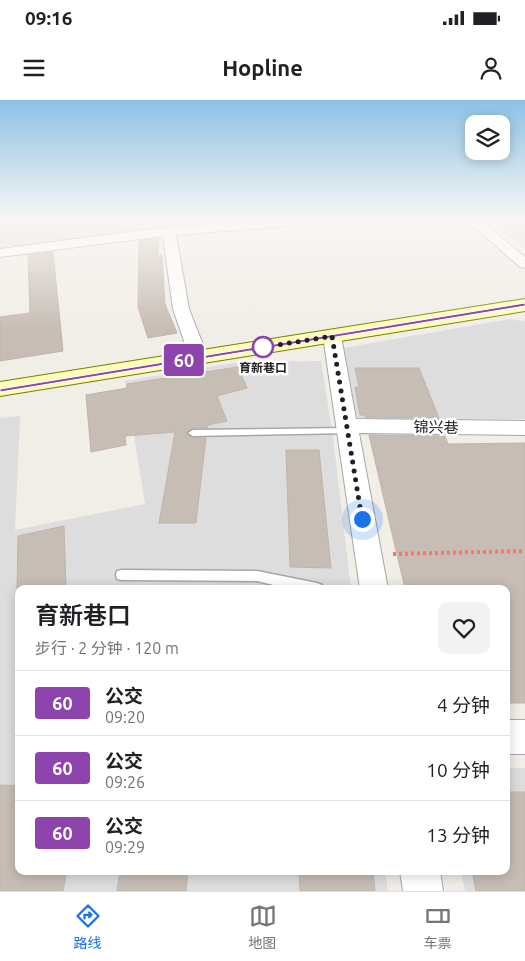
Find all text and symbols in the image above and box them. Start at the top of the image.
text: 09:16 [25,7,73,29]
icon: menu [20,54,48,82]
icon: person [477,54,505,82]
text: Hopline [222,55,303,80]
map controls [465,115,510,160]
button: layers [465,115,510,160]
marker: 育新巷口 [252,336,274,358]
line badge: 60 [162,344,206,376]
text: 60 [174,350,194,370]
place label: 育新巷口 [239,361,287,374]
street label: 锦兴巷 [413,418,459,436]
your location [350,507,375,532]
text: 育新巷口 [35,602,131,629]
button: heart [438,602,490,654]
text: 步行 · 2 分钟 · 120 m [35,639,179,657]
text: 公交 [105,685,143,707]
text: 60 [52,693,73,713]
text: 4 分钟 [437,694,490,716]
text: 09:20 [105,708,145,726]
text: 公交 [105,750,143,772]
text: 60 [52,758,73,778]
text: 10 分钟 [426,759,490,781]
text: 09:26 [105,773,145,791]
text: 公交 [105,815,143,837]
text: 60 [52,823,73,843]
text: 13 分钟 [426,824,490,846]
text: 09:29 [105,838,145,856]
tab: 路线 [74,902,102,952]
tab: 地图 [249,902,277,952]
tab: 车票 [424,902,452,952]

